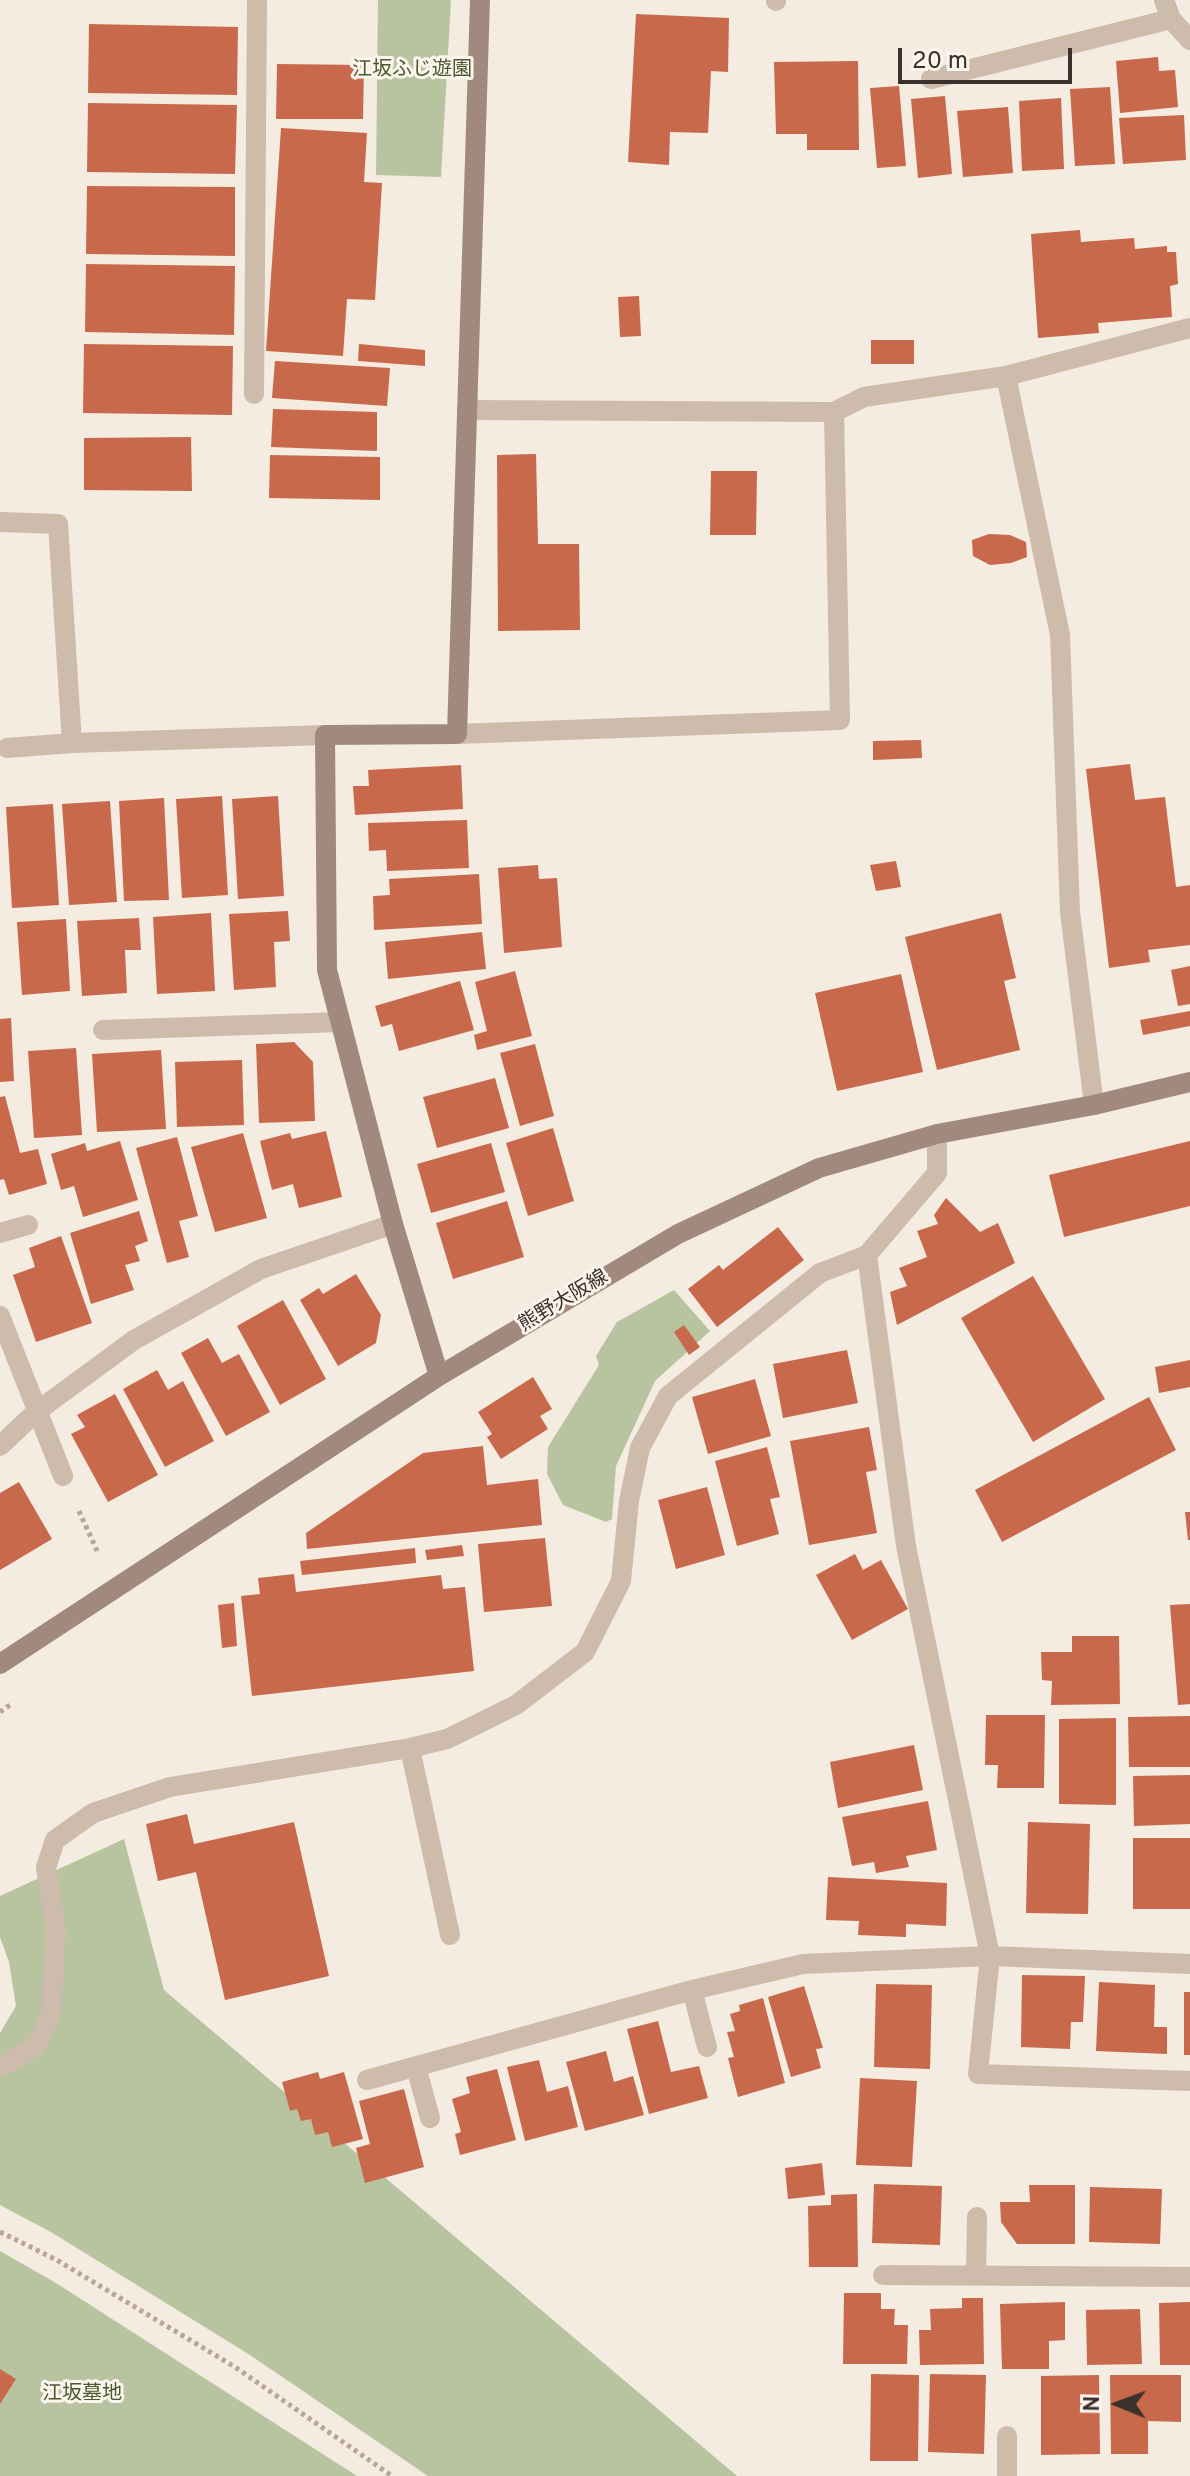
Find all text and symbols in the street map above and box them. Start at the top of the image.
scale bar [902,32,1076,82]
text: 20 m [912,47,968,77]
park label: 江坂ふじ遊園 [352,59,472,83]
street label: 熊野大阪線 [515,1266,613,1338]
north arrow [1078,2364,1158,2444]
park label: 江坂墓地 [42,2383,122,2407]
text: N [1080,2395,1107,2412]

